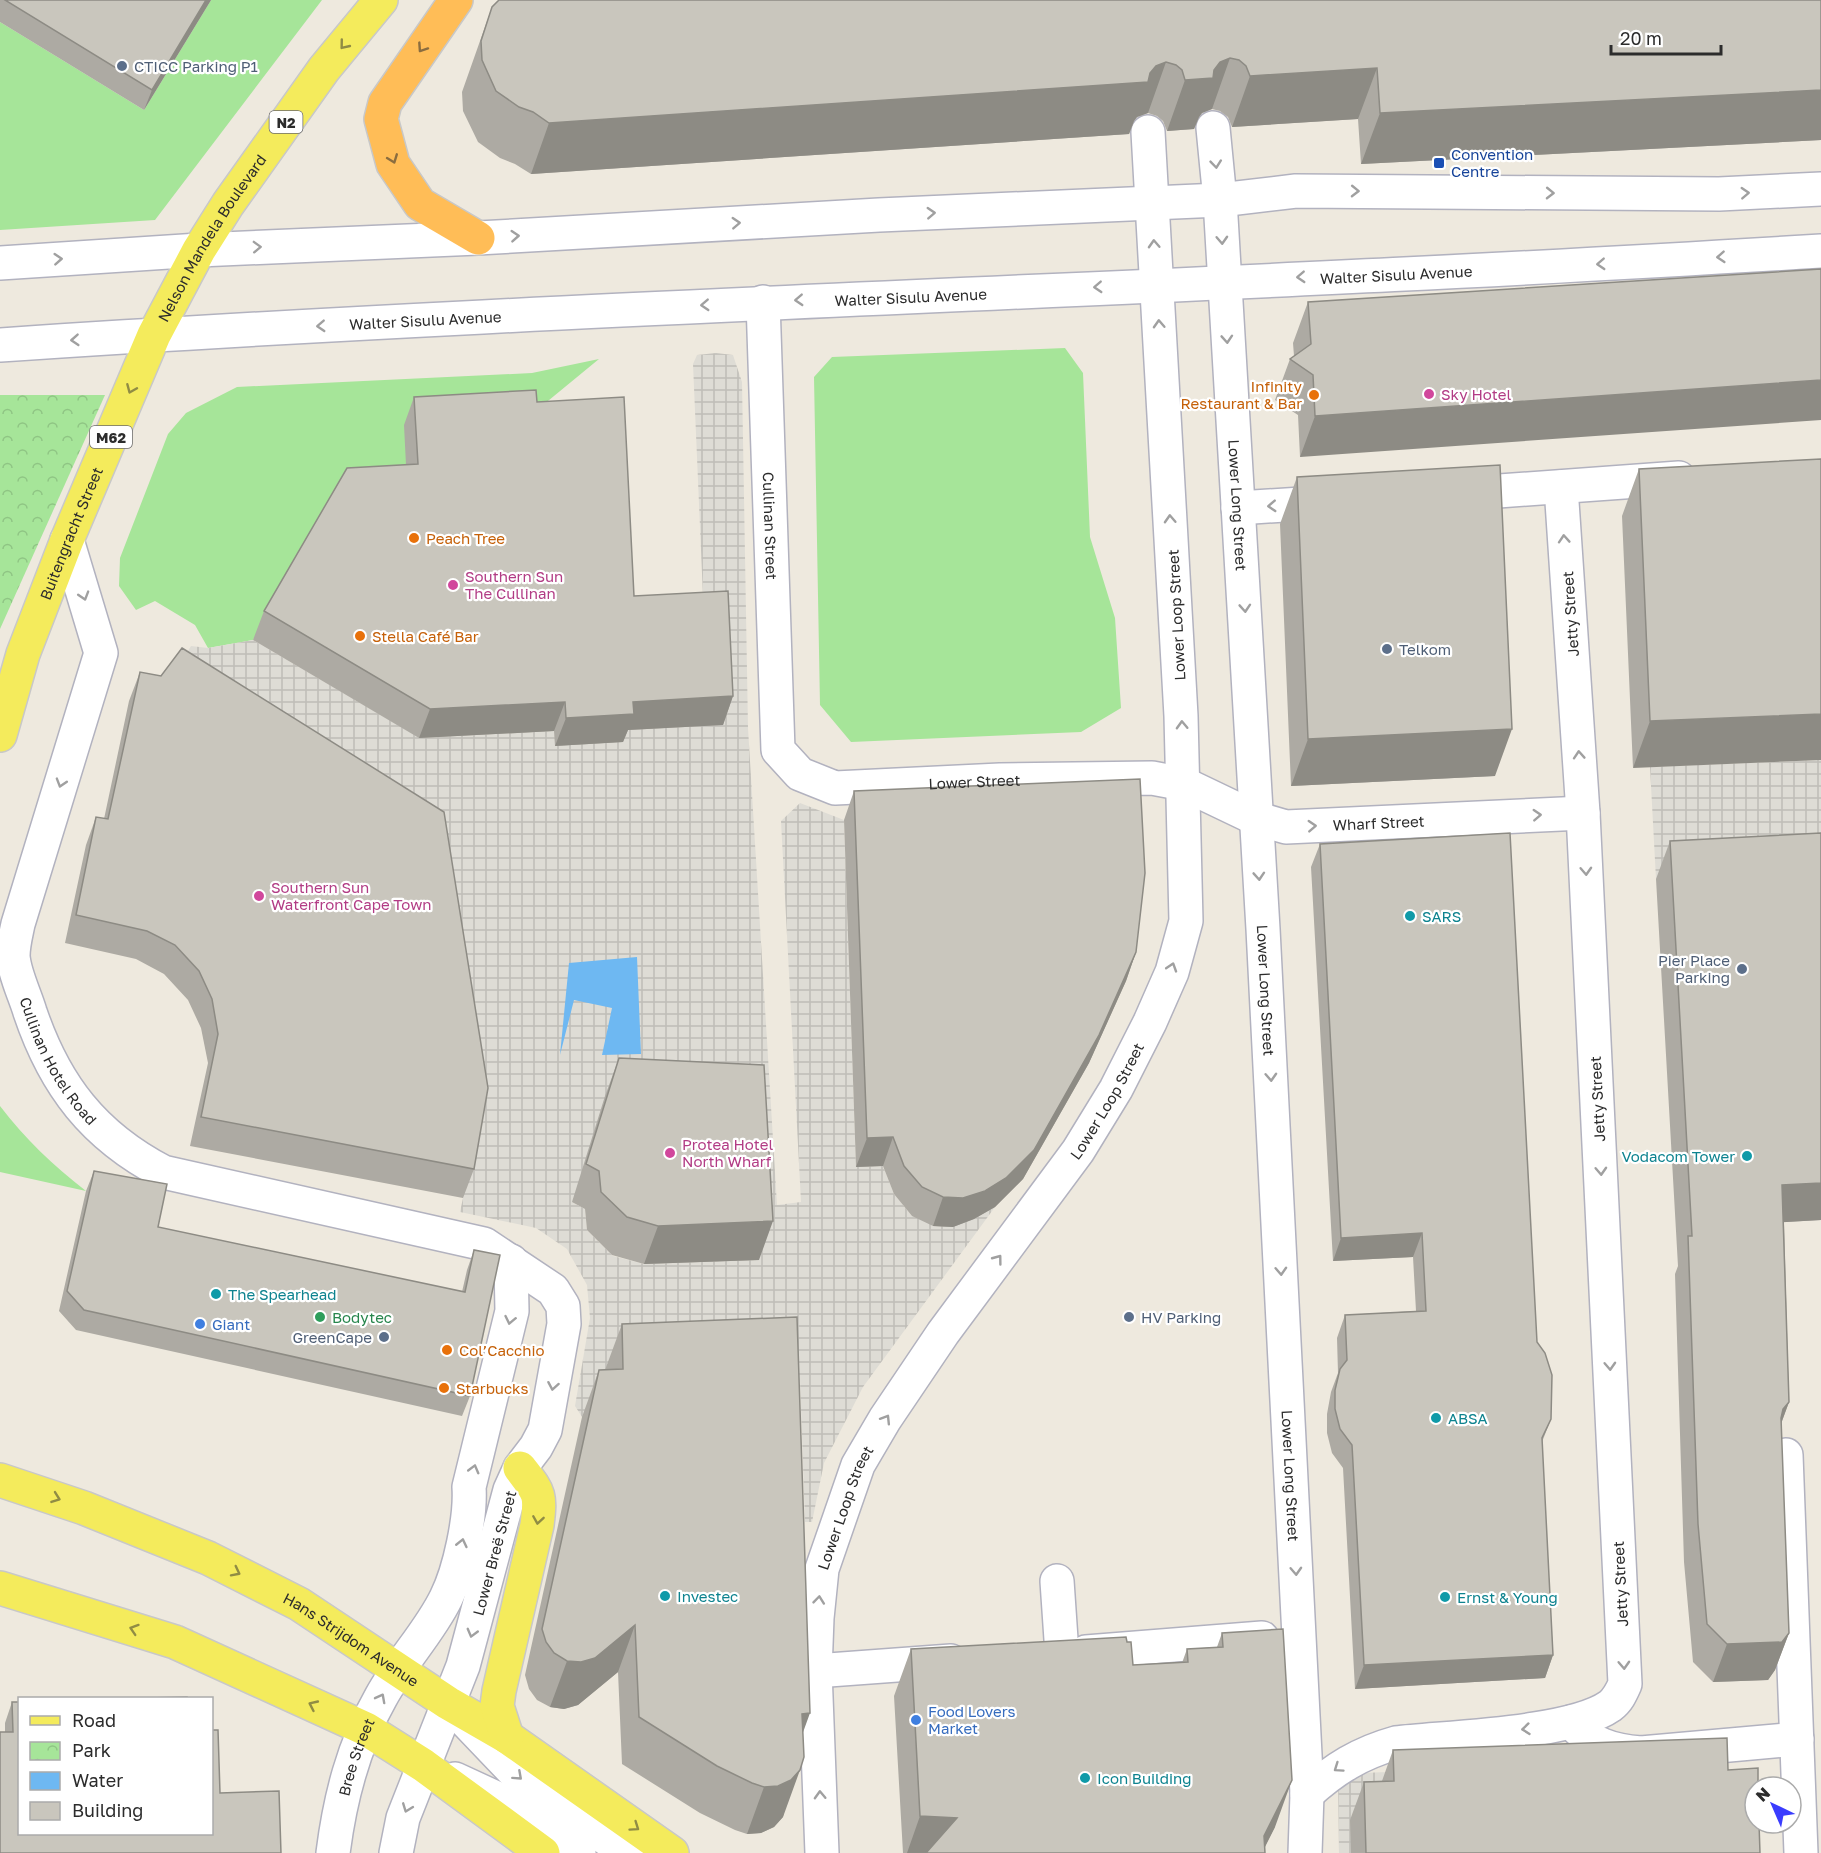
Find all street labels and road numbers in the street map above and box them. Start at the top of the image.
road number: N2 [270,111,302,133]
street label: Nelson Mandela Boulevard [154,151,269,325]
street label: Walter Sisulu Avenue [1320,262,1473,287]
street label: Walter Sisulu Avenue [834,284,988,309]
street label: Walter Sisulu Avenue [349,307,502,333]
road number: M62 [90,426,132,448]
street label: Lower Long Street [1225,439,1251,571]
street label: Buitengracht Street [36,464,106,602]
street label: Cullinan Street [760,472,781,580]
street label: Lower Loop Street [1164,549,1188,681]
street label: Jetty Street [1558,571,1582,657]
street label: Lower Street [928,771,1020,792]
street label: Wharf Street [1332,811,1425,834]
street label: Lower Long Street [1254,924,1278,1057]
street label: Cullinan Hotel Road [17,994,101,1128]
street label: Lower Loop Street [1066,1040,1147,1163]
street label: Jetty Street [1586,1056,1608,1142]
street label: Lower Long Street [1278,1409,1303,1542]
street label: Lower Loop Street [813,1442,877,1572]
street label: Lower Breë Street [469,1488,519,1618]
street label: Jetty Street [1609,1541,1631,1627]
street label: Hans Strijdom Avenue [280,1589,422,1690]
street label: Bree Street [334,1715,378,1798]

